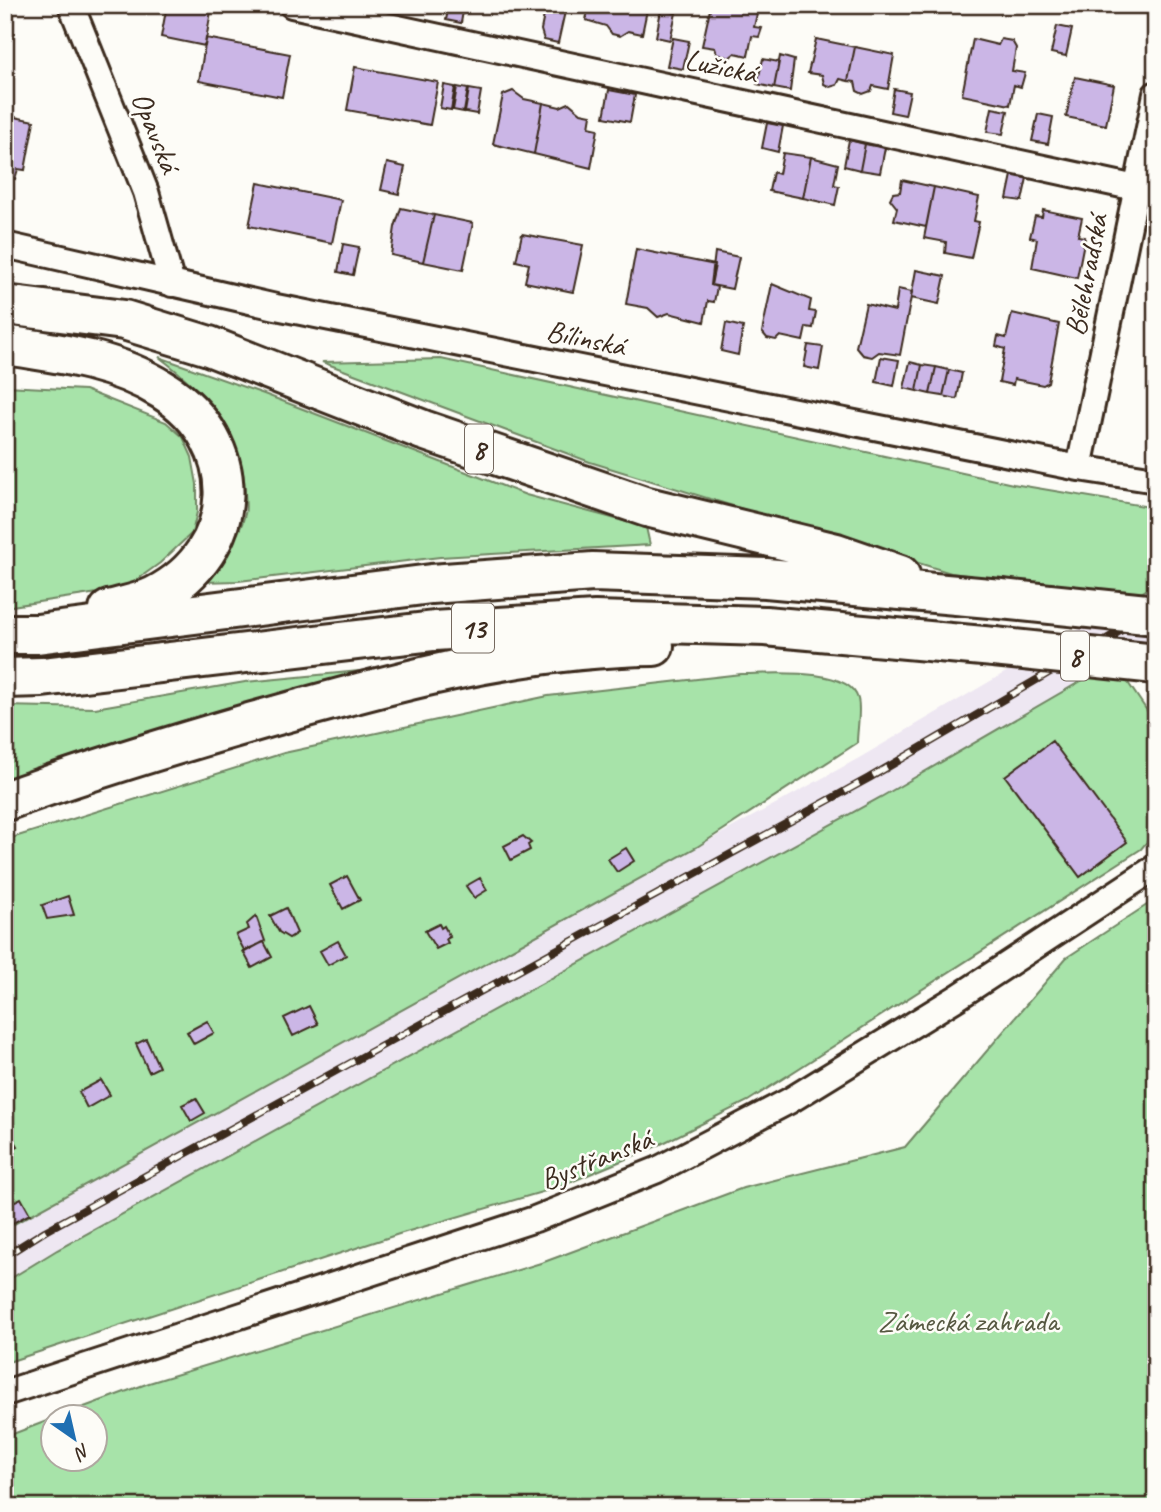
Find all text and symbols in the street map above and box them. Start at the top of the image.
street label: Lužická [682,40,763,93]
street label: Opavská [123,86,190,181]
street label: Bělehradská [1056,208,1117,339]
street label: Bílinská [543,311,632,365]
road number: 8 [465,424,493,474]
road number: 13 [452,604,494,652]
road number: 8 [1061,632,1089,680]
street label: Bystřanská [534,1118,660,1199]
park label: Zámecká zahrada [878,1302,1061,1340]
north arrow [38,1404,108,1474]
text: N [69,1438,95,1466]

